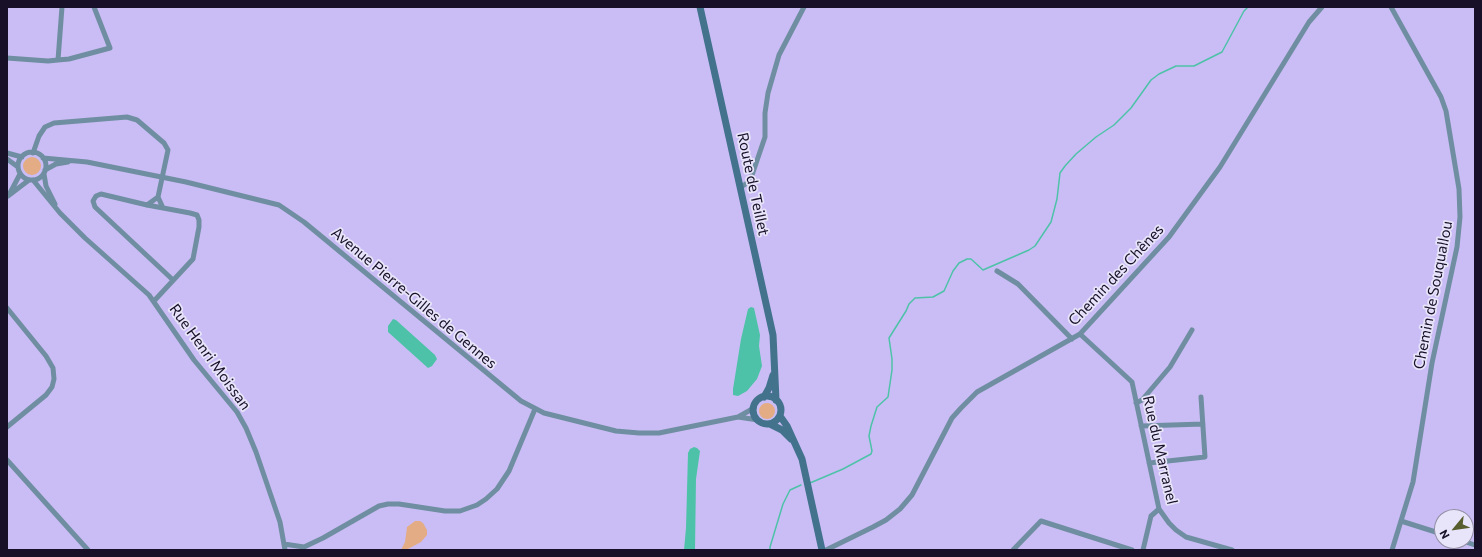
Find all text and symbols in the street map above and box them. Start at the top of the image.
street label: Route de Teillet [733,131,773,237]
street label: Chemin de Souquallou [1410,219,1456,371]
street label: Chemin des Chênes [1065,221,1167,329]
street label: Avenue Pierre-Gilles de Gennes [328,223,500,373]
street label: Rue Henri Moissan [165,300,255,414]
street label: Rue du Marranel [1139,394,1181,506]
north arrow [1434,509,1474,549]
text: N [1436,528,1452,541]

